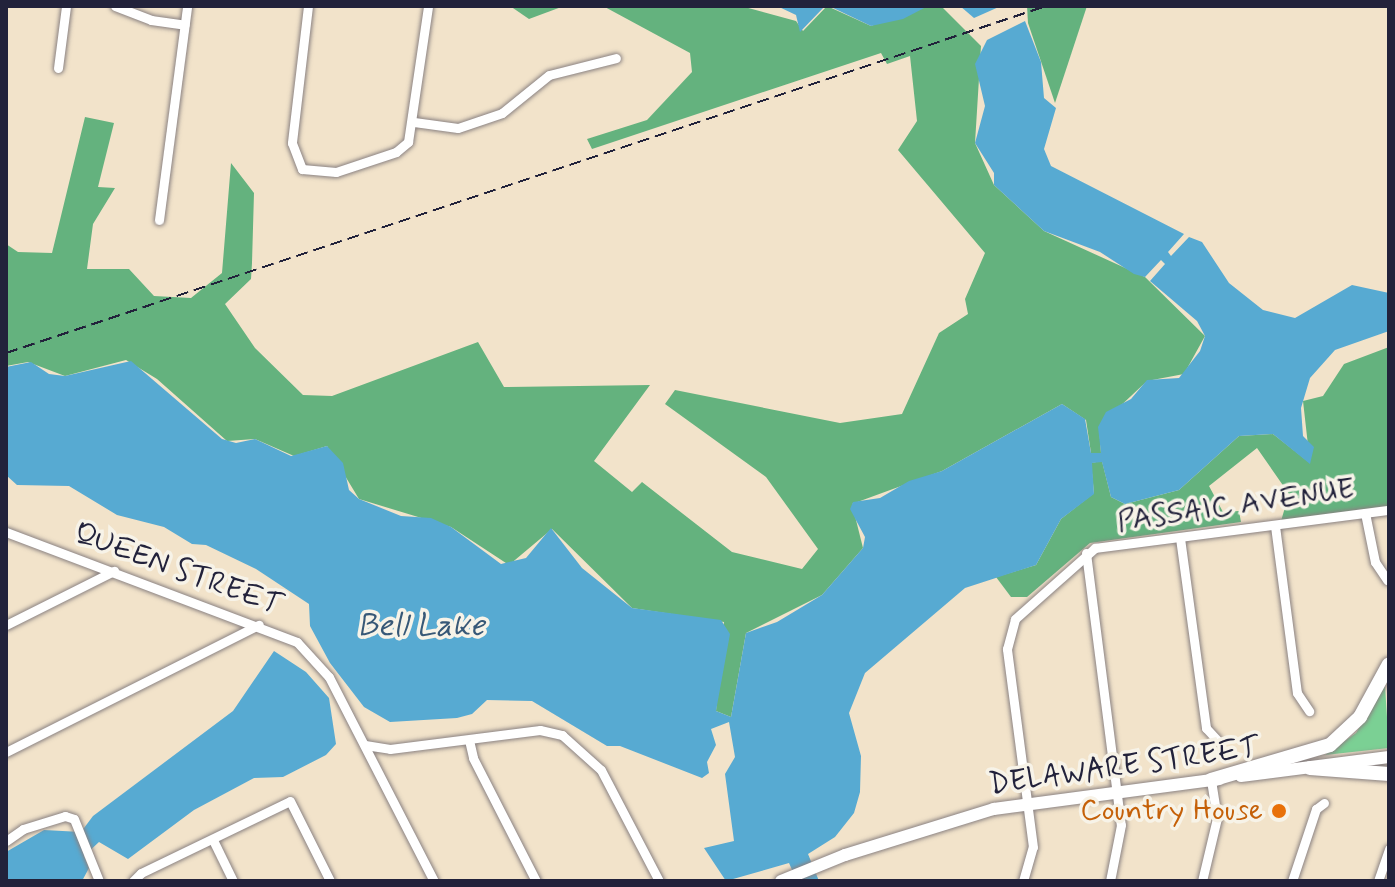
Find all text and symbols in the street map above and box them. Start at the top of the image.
street label: PASSAIC AVENUE [1114,471,1358,541]
street label: QUEEN STREET [69,515,287,625]
water label: Bell Lake [357,607,485,645]
street label: DELAWARE STREET [986,730,1262,804]
place label: Country House [1080,793,1263,829]
marker: Country House [1270,802,1288,820]

